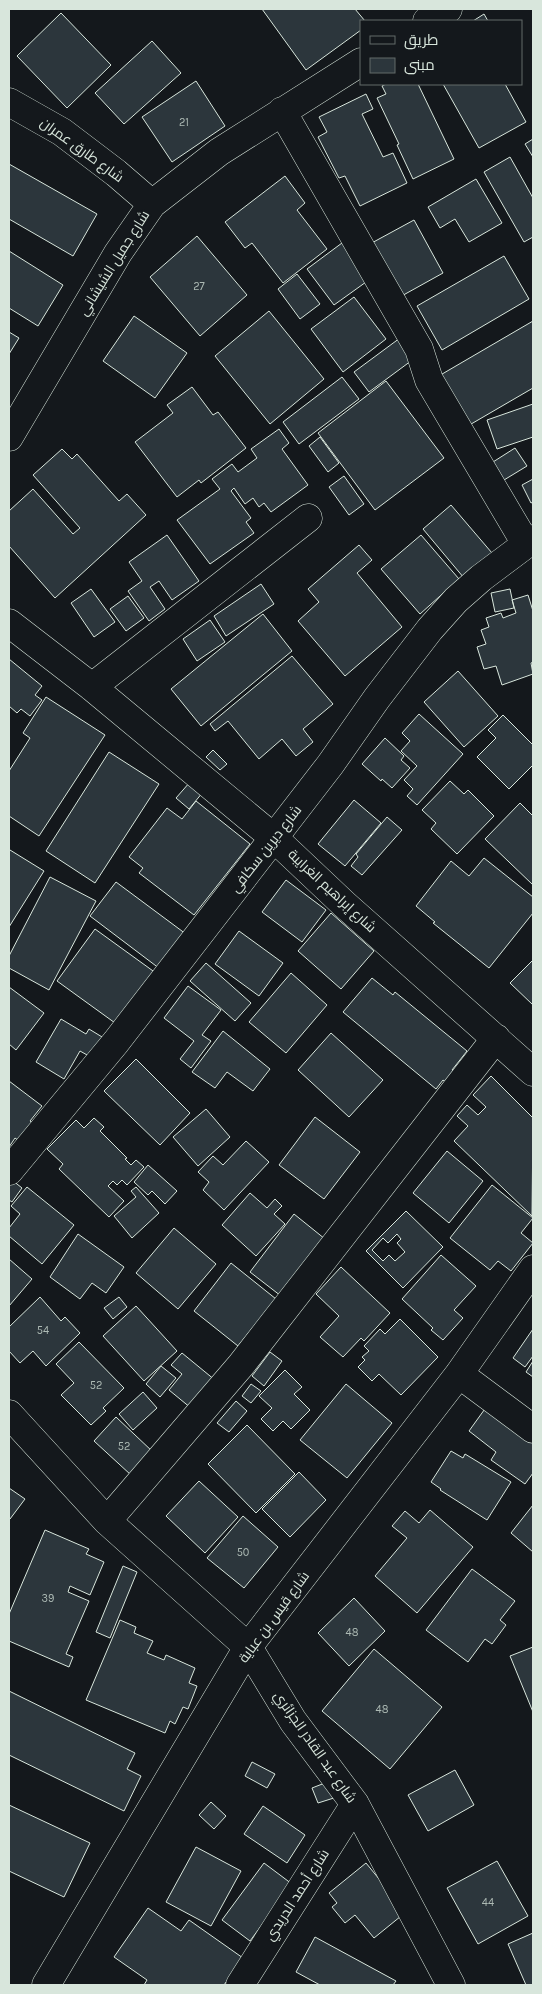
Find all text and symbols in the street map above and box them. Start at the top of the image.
legend [360,20,522,85]
text: طريق [404,31,438,50]
text: مبنى [404,56,435,75]
street label: شارع طارق عمران [37,114,127,186]
house number: 21 [179,116,189,129]
street label: شارع جميل الشيشاني [75,207,156,320]
house number: 27 [193,280,205,293]
street label: شارع ديرين سكافي [227,802,308,898]
street label: شارع إبراهيم الغرايبة [284,846,380,937]
house number: 54 [37,1324,49,1337]
house number: 52 [90,1379,102,1392]
house number: 52 [118,1440,130,1453]
house number: 50 [237,1546,249,1559]
street label: شارع قيس بن عباية [235,1568,313,1666]
house number: 39 [42,1592,54,1605]
house number: 48 [346,1626,359,1639]
street label: شارع عبد القادر الجزائري [268,1688,360,1808]
house number: 48 [376,1703,389,1716]
street label: شارع أحمد الدريدي [260,1845,335,1946]
house number: 44 [482,1896,494,1909]

